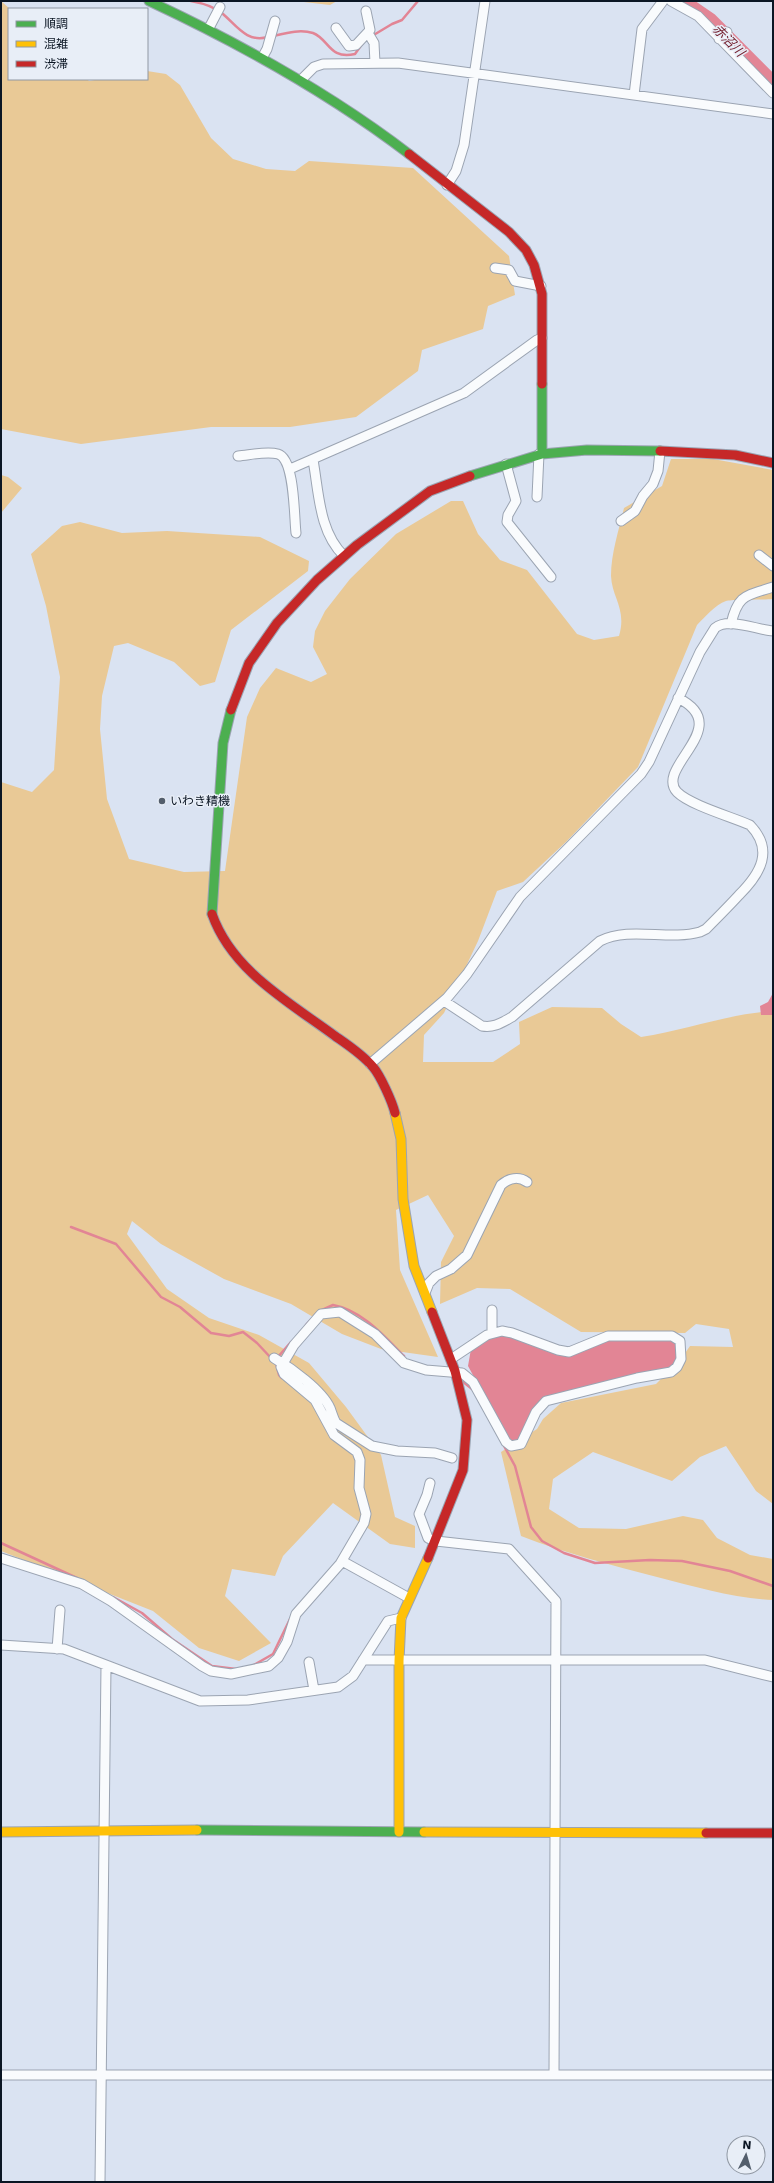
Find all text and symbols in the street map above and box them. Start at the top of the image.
legend [8,8,148,80]
text: 順調 [44,17,68,31]
water label: 赤沼川 [710,21,749,61]
text: 混雑 [44,37,68,51]
text: 渋滞 [44,57,68,71]
place label: いわき精機 [170,794,230,808]
marker: いわき精機 [157,796,167,806]
north arrow [726,2135,766,2175]
text: N [742,2139,752,2152]

